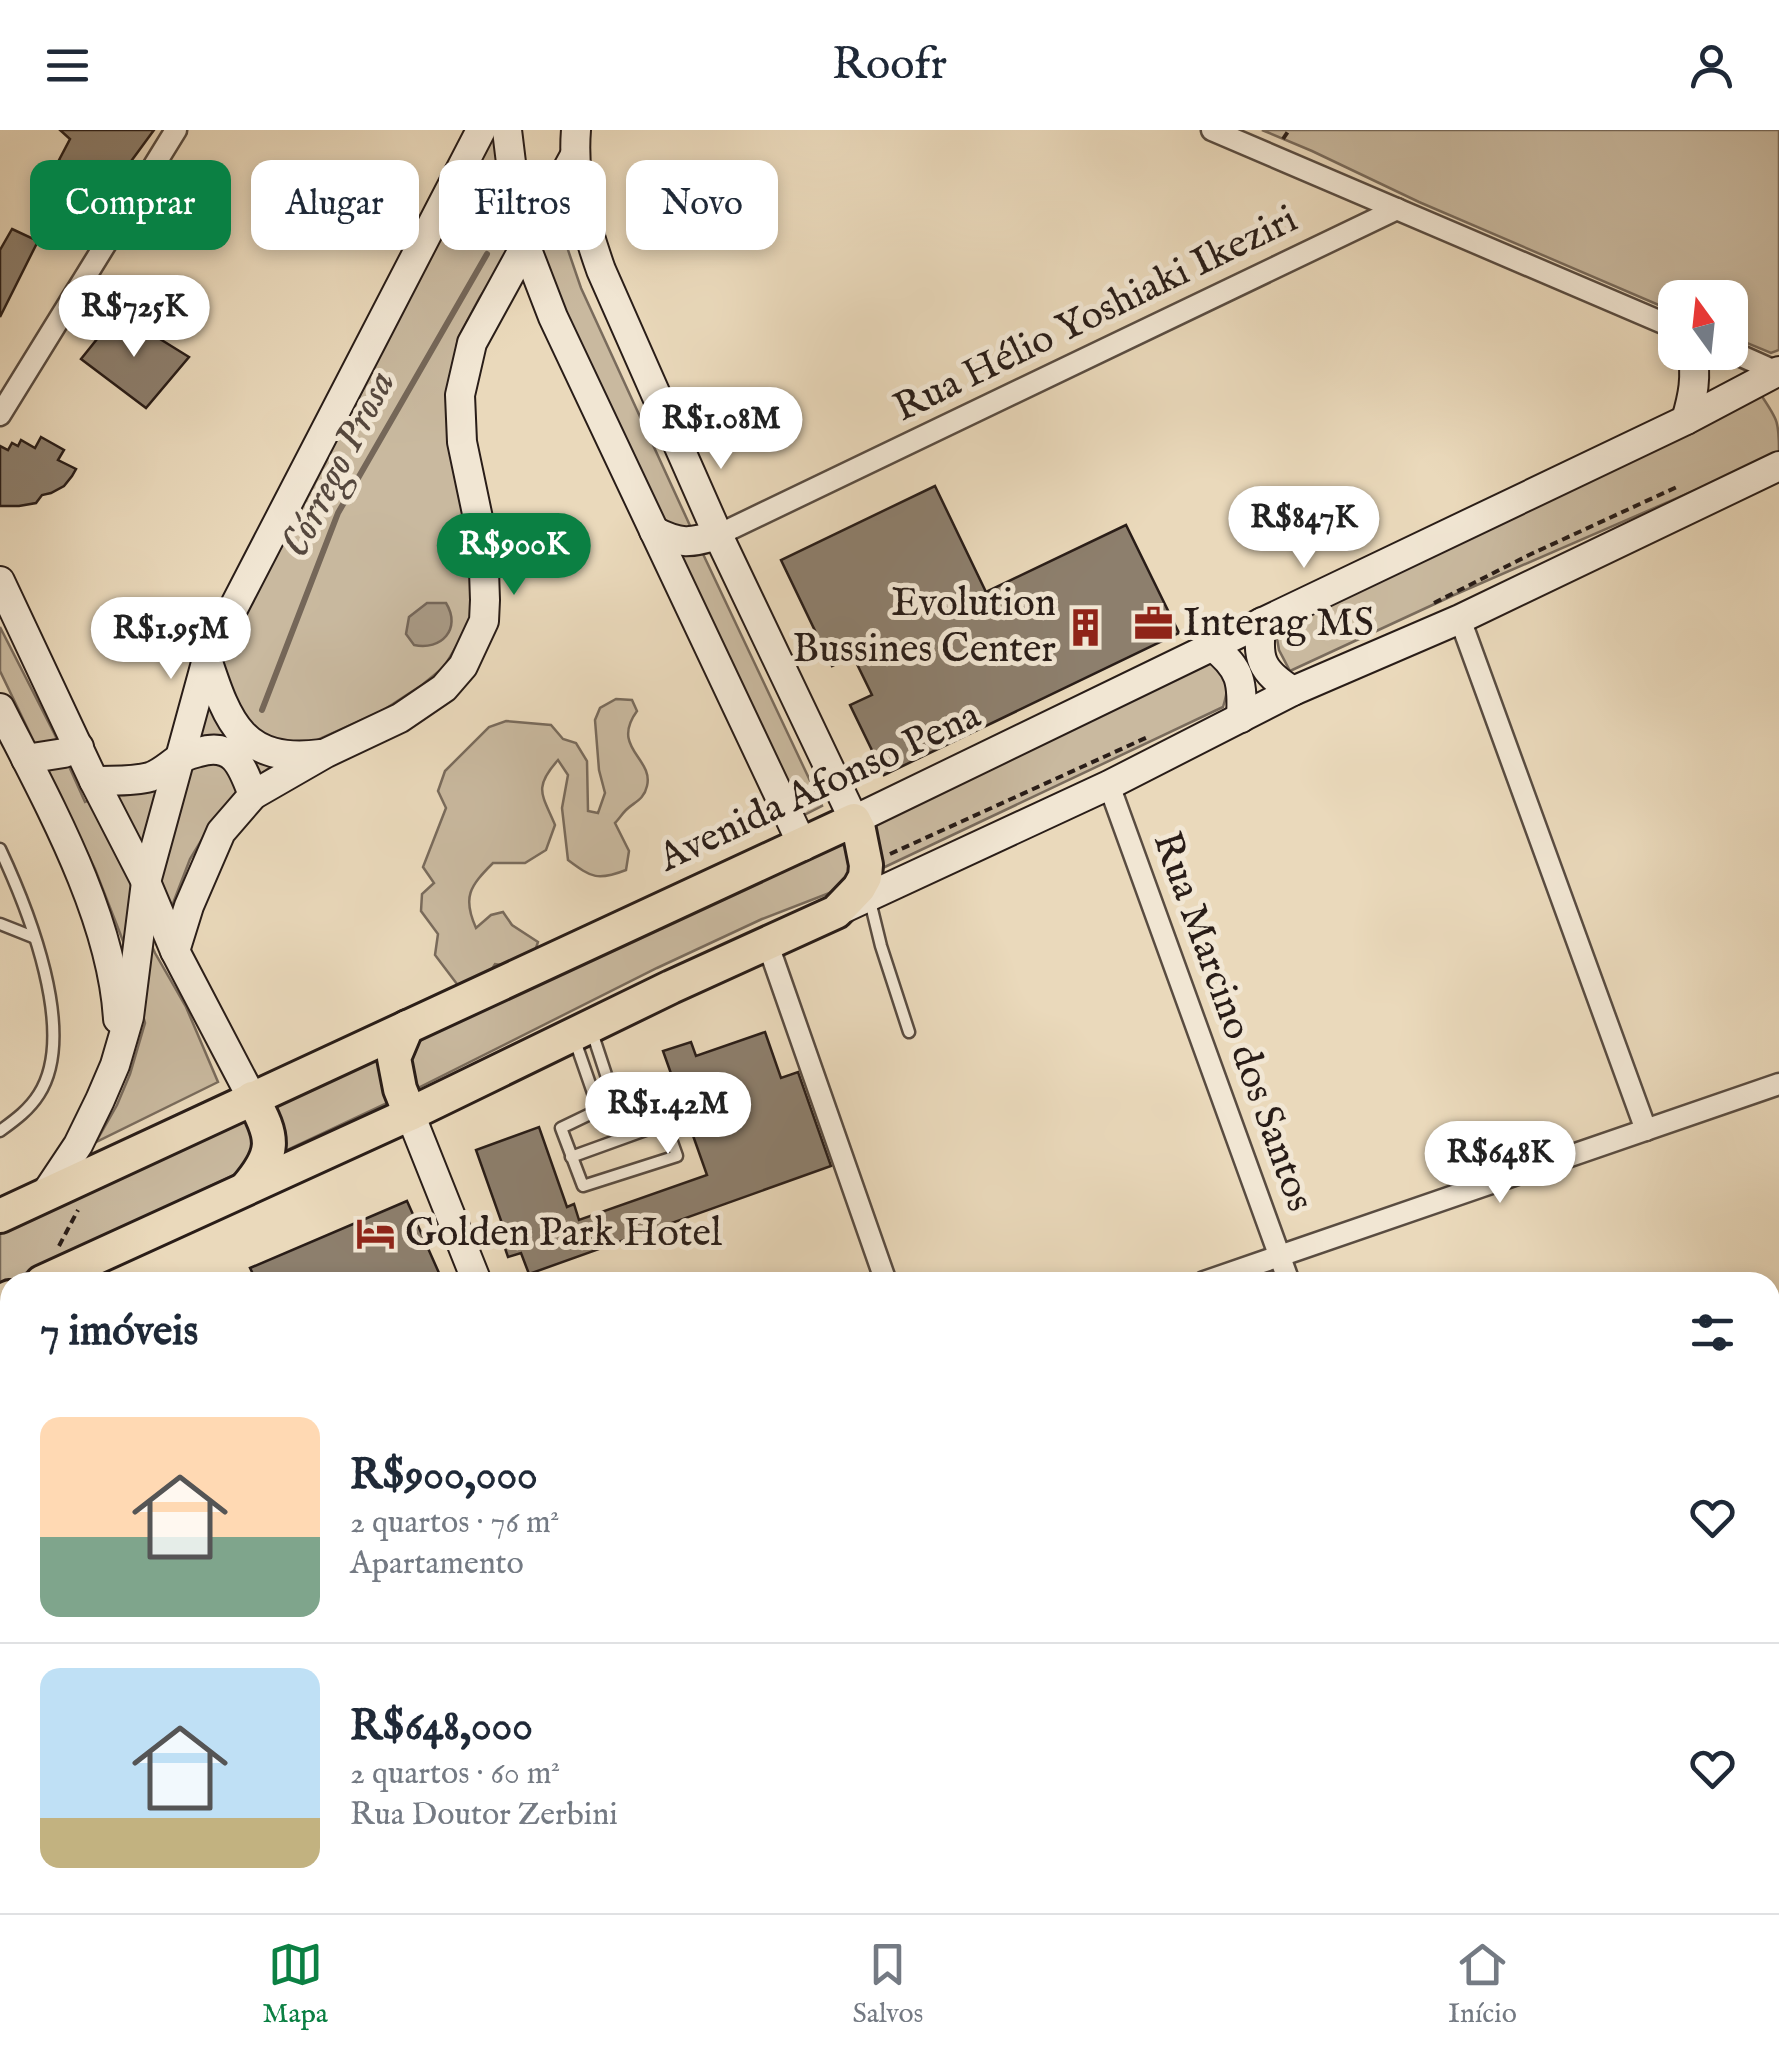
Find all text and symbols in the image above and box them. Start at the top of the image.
text: Roofr [832,37,947,94]
icon: menu [40,38,95,93]
icon: person [1684,38,1739,93]
chip: Comprar [30,160,231,250]
chip: Alugar [251,160,419,250]
chip: Filtros [439,160,606,250]
chip: Novo [626,160,778,250]
street label: Rua Hélio Yoshiaki Ikeziri [886,195,1306,435]
pin: R$725K [53,275,215,360]
north arrow [1658,280,1748,370]
map controls [1658,280,1748,370]
text: R$725K [81,287,187,328]
water label: Córrego Prosa [269,362,410,567]
pin: R$1.08M [629,387,813,472]
text: R$1.08M [661,399,781,440]
pin: R$847K [1223,486,1385,571]
text: R$847K [1250,498,1358,539]
pin: R$900K [433,513,595,598]
text: R$900K [459,525,569,566]
place label: Evolution Bussines Center [793,579,1056,676]
pin: R$1.95M [79,597,263,682]
place label: Interag MS [1183,599,1374,650]
office icon: Interag MS [1132,603,1174,645]
building icon: Evolution Bussines Center [1065,606,1107,648]
text: R$1.95M [113,609,229,650]
street label: Avenida Afonso Pena [650,691,990,885]
street label: Rua Marcino dos Santos [1140,825,1324,1219]
pin: R$1.42M [576,1072,760,1157]
text: R$1.42M [607,1084,729,1125]
pin: R$648K [1419,1121,1581,1206]
text: R$648K [1447,1133,1553,1174]
place label: Golden Park Hotel [405,1209,722,1260]
hotel icon: Golden Park Hotel [354,1213,396,1255]
icon: filters [1685,1305,1740,1360]
text: 7 imóveis [40,1306,198,1359]
text: R$900,000 [350,1450,538,1503]
icon: home [120,1457,240,1577]
icon: heart [1685,1490,1740,1545]
text: 2 quartos · 76 m² [350,1503,560,1544]
text: Apartamento [350,1544,524,1585]
text: R$648,000 [350,1701,533,1754]
icon: home [120,1708,240,1828]
icon: heart [1685,1741,1740,1796]
text: 2 quartos · 60 m² [350,1754,560,1795]
text: Rua Doutor Zerbini [350,1795,618,1836]
tab: Mapa [262,1937,328,2032]
tab: Salvos [853,1937,923,2032]
tab: Início [1448,1937,1517,2032]

